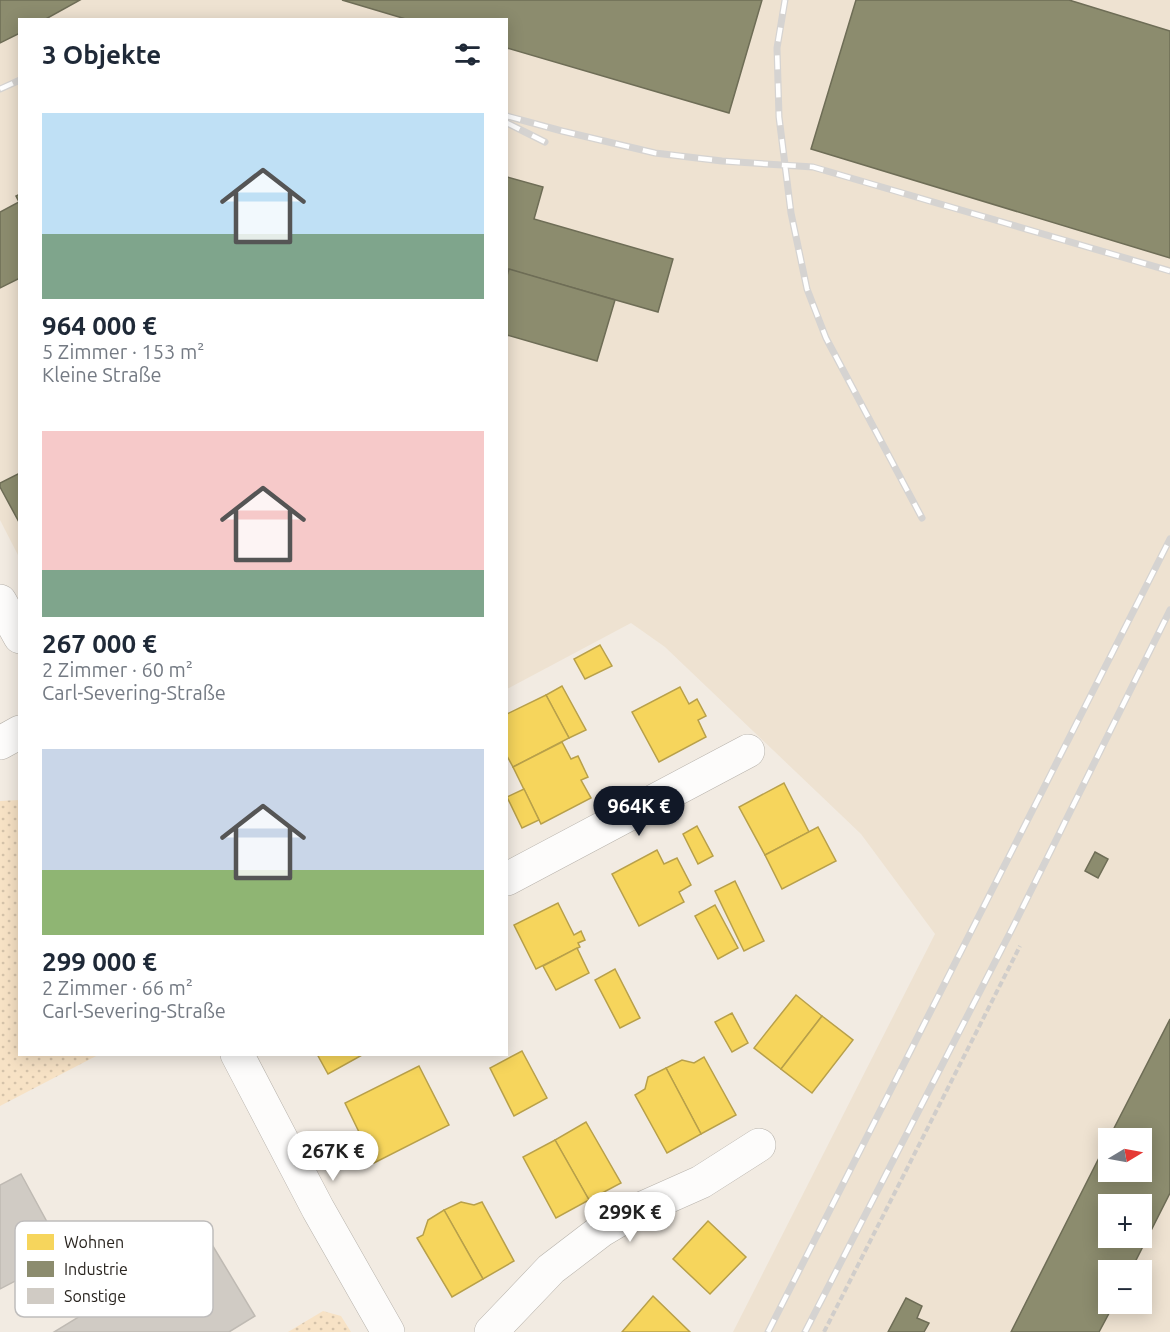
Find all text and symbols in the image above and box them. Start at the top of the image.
icon: filters [451,38,484,71]
text: 3 Objekte [42,40,161,69]
icon: home [209,152,317,260]
text: 964 000 € [42,311,157,340]
text: 5 Zimmer · 153 m² [42,340,204,363]
text: Kleine Straße [42,363,162,386]
icon: home [209,470,317,578]
text: 267 000 € [42,629,157,658]
text: 2 Zimmer · 60 m² [42,658,193,681]
text: Carl-Severing-Straße [42,681,226,704]
pin: 964K € [590,786,688,837]
icon: home [209,788,317,896]
text: 964K € [607,794,671,817]
text: 299 000 € [42,947,157,976]
text: 2 Zimmer · 66 m² [42,976,193,999]
text: Carl-Severing-Straße [42,999,226,1022]
north arrow [1098,1128,1152,1182]
map controls [1098,1128,1152,1314]
pin: 267K € [284,1131,382,1182]
text: 267K € [301,1139,365,1162]
pin: 299K € [581,1192,679,1243]
button: + [1098,1194,1152,1248]
text: 299K € [598,1200,662,1223]
legend [15,1221,213,1317]
text: Wohnen [64,1233,124,1251]
text: Industrie [64,1260,128,1278]
button: − [1098,1260,1152,1314]
text: Sonstige [64,1287,126,1305]

